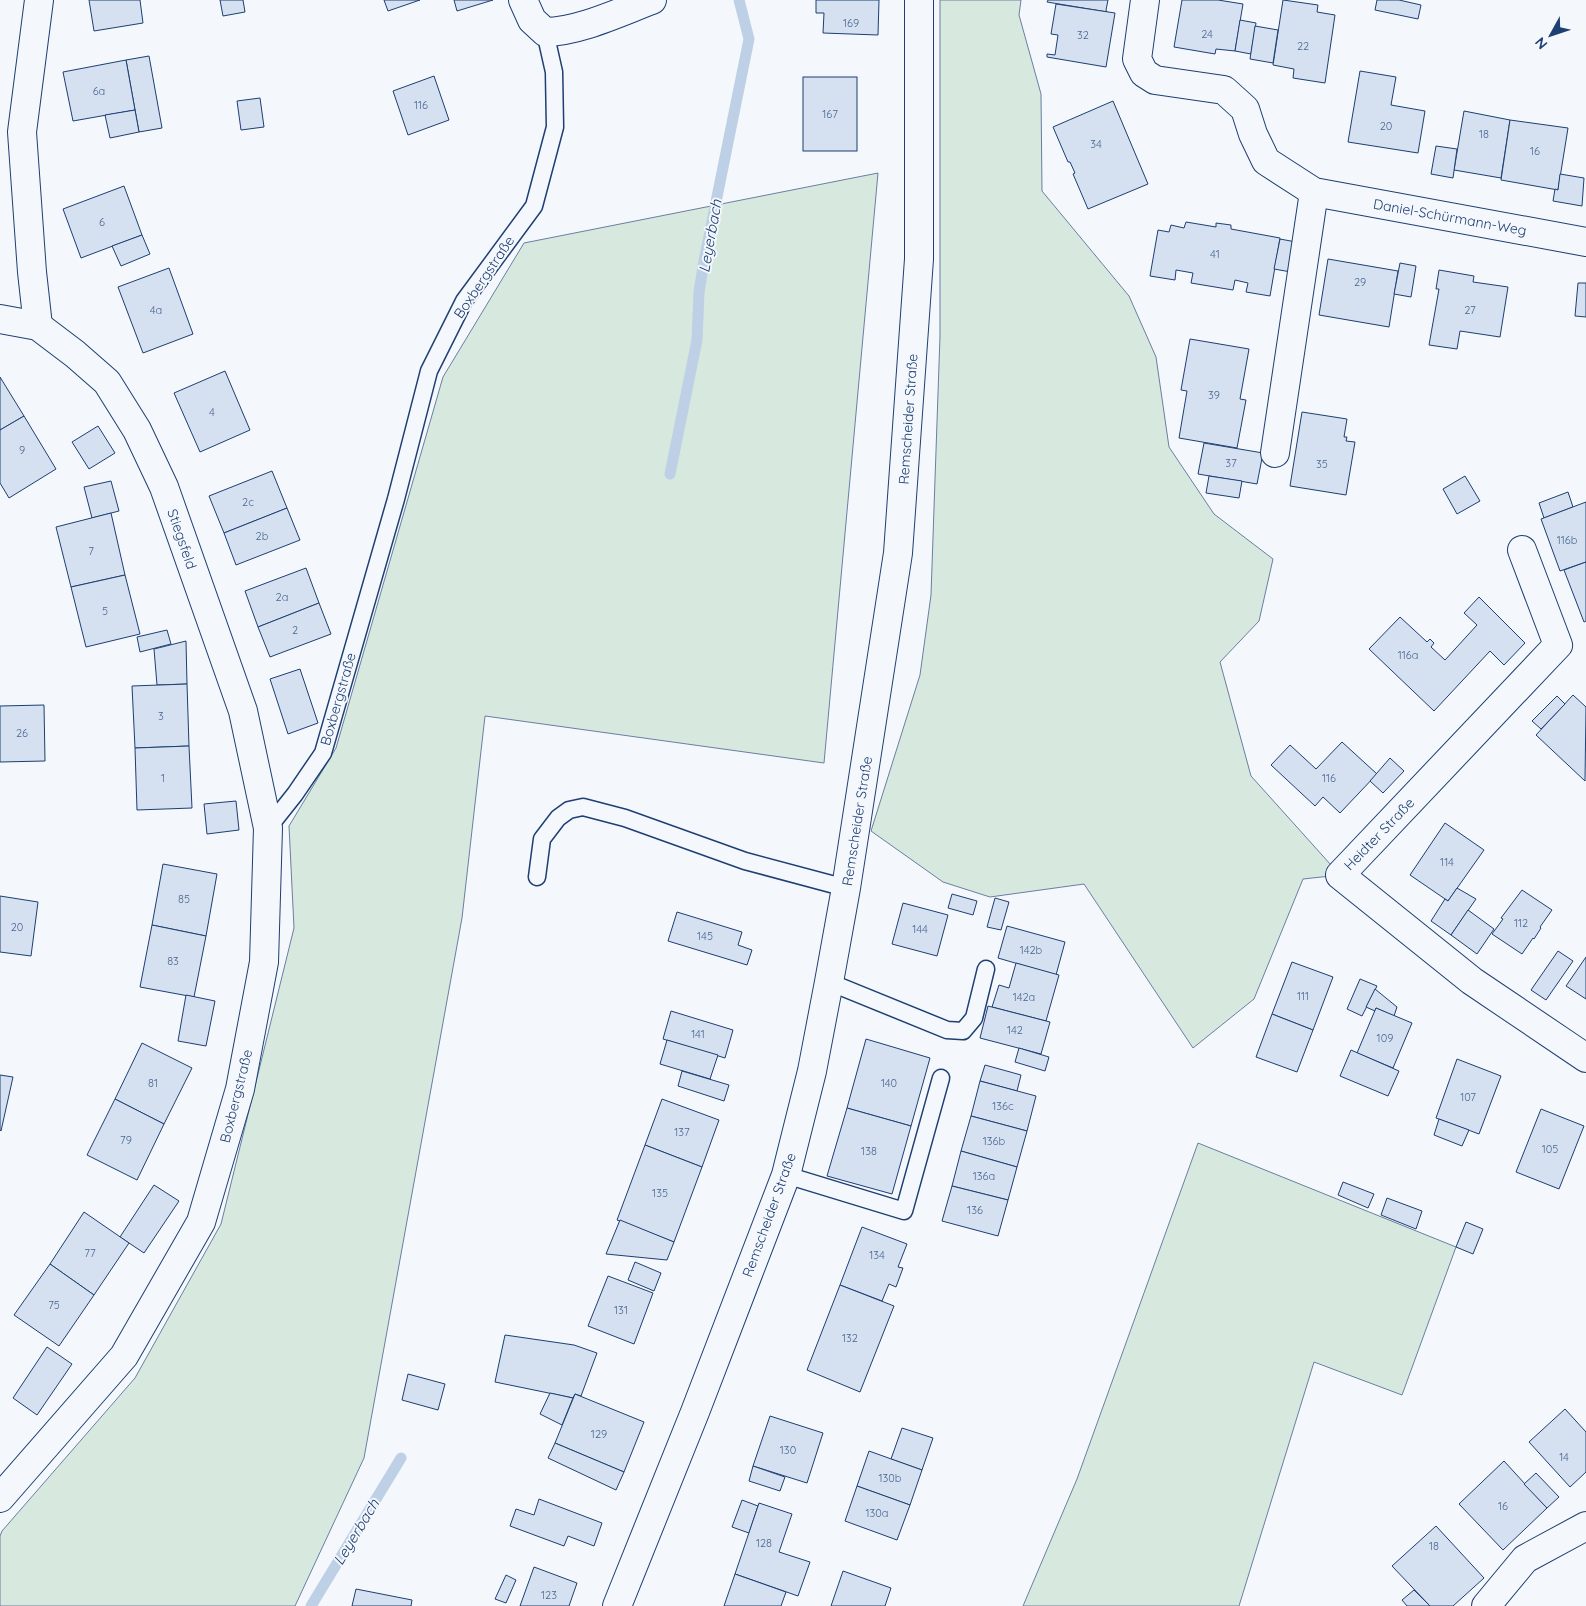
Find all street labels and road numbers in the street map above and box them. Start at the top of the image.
street label: Daniel-Schürmann-Weg [1372,195,1528,239]
street label: Boxbergstraße [450,232,518,322]
street label: Remscheider Straße [894,353,922,485]
street label: Stiegsfeld [163,506,201,572]
street label: Boxbergstraße [316,650,360,748]
street label: Remscheider Straße [838,755,876,887]
street label: Heidter Straße [1340,794,1418,874]
street label: Boxbergstraße [216,1047,256,1145]
street label: Remscheider Straße [738,1150,800,1280]

